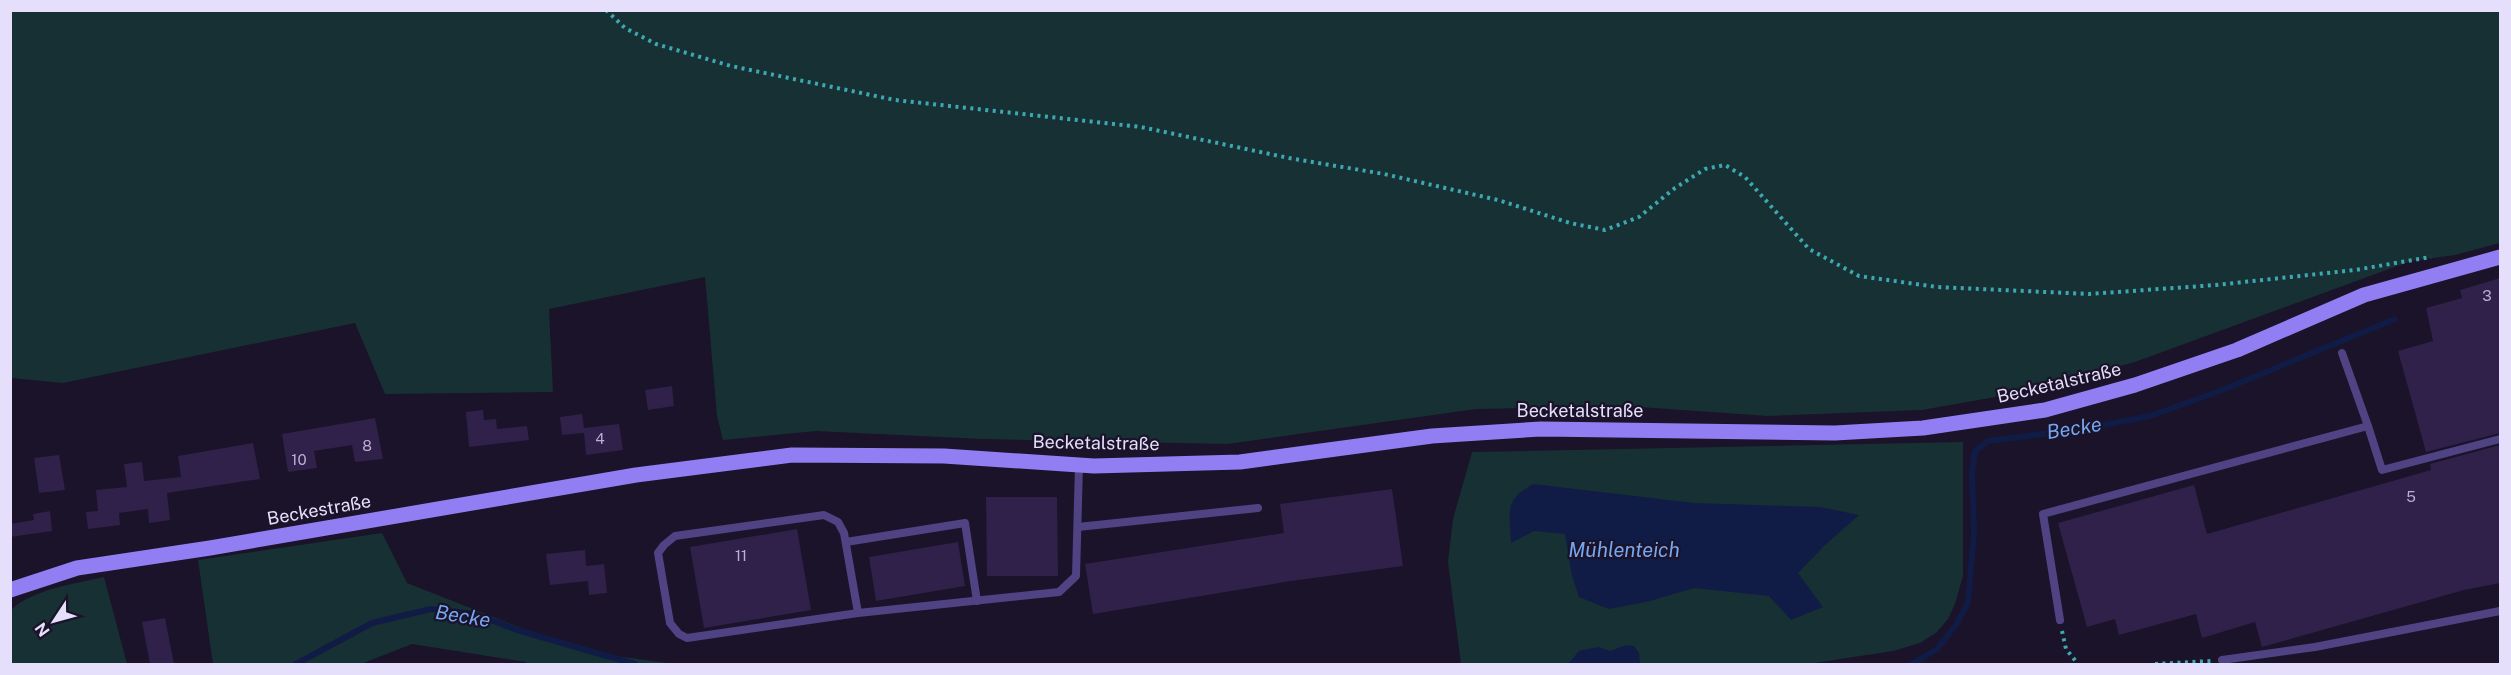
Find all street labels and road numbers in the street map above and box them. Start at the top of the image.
street label: Becketalstraße [1995,358,2123,407]
street label: Becketalstraße [1517,400,1643,421]
street label: Becketalstraße [1032,431,1160,454]
street label: Beckestraße [265,490,373,529]

